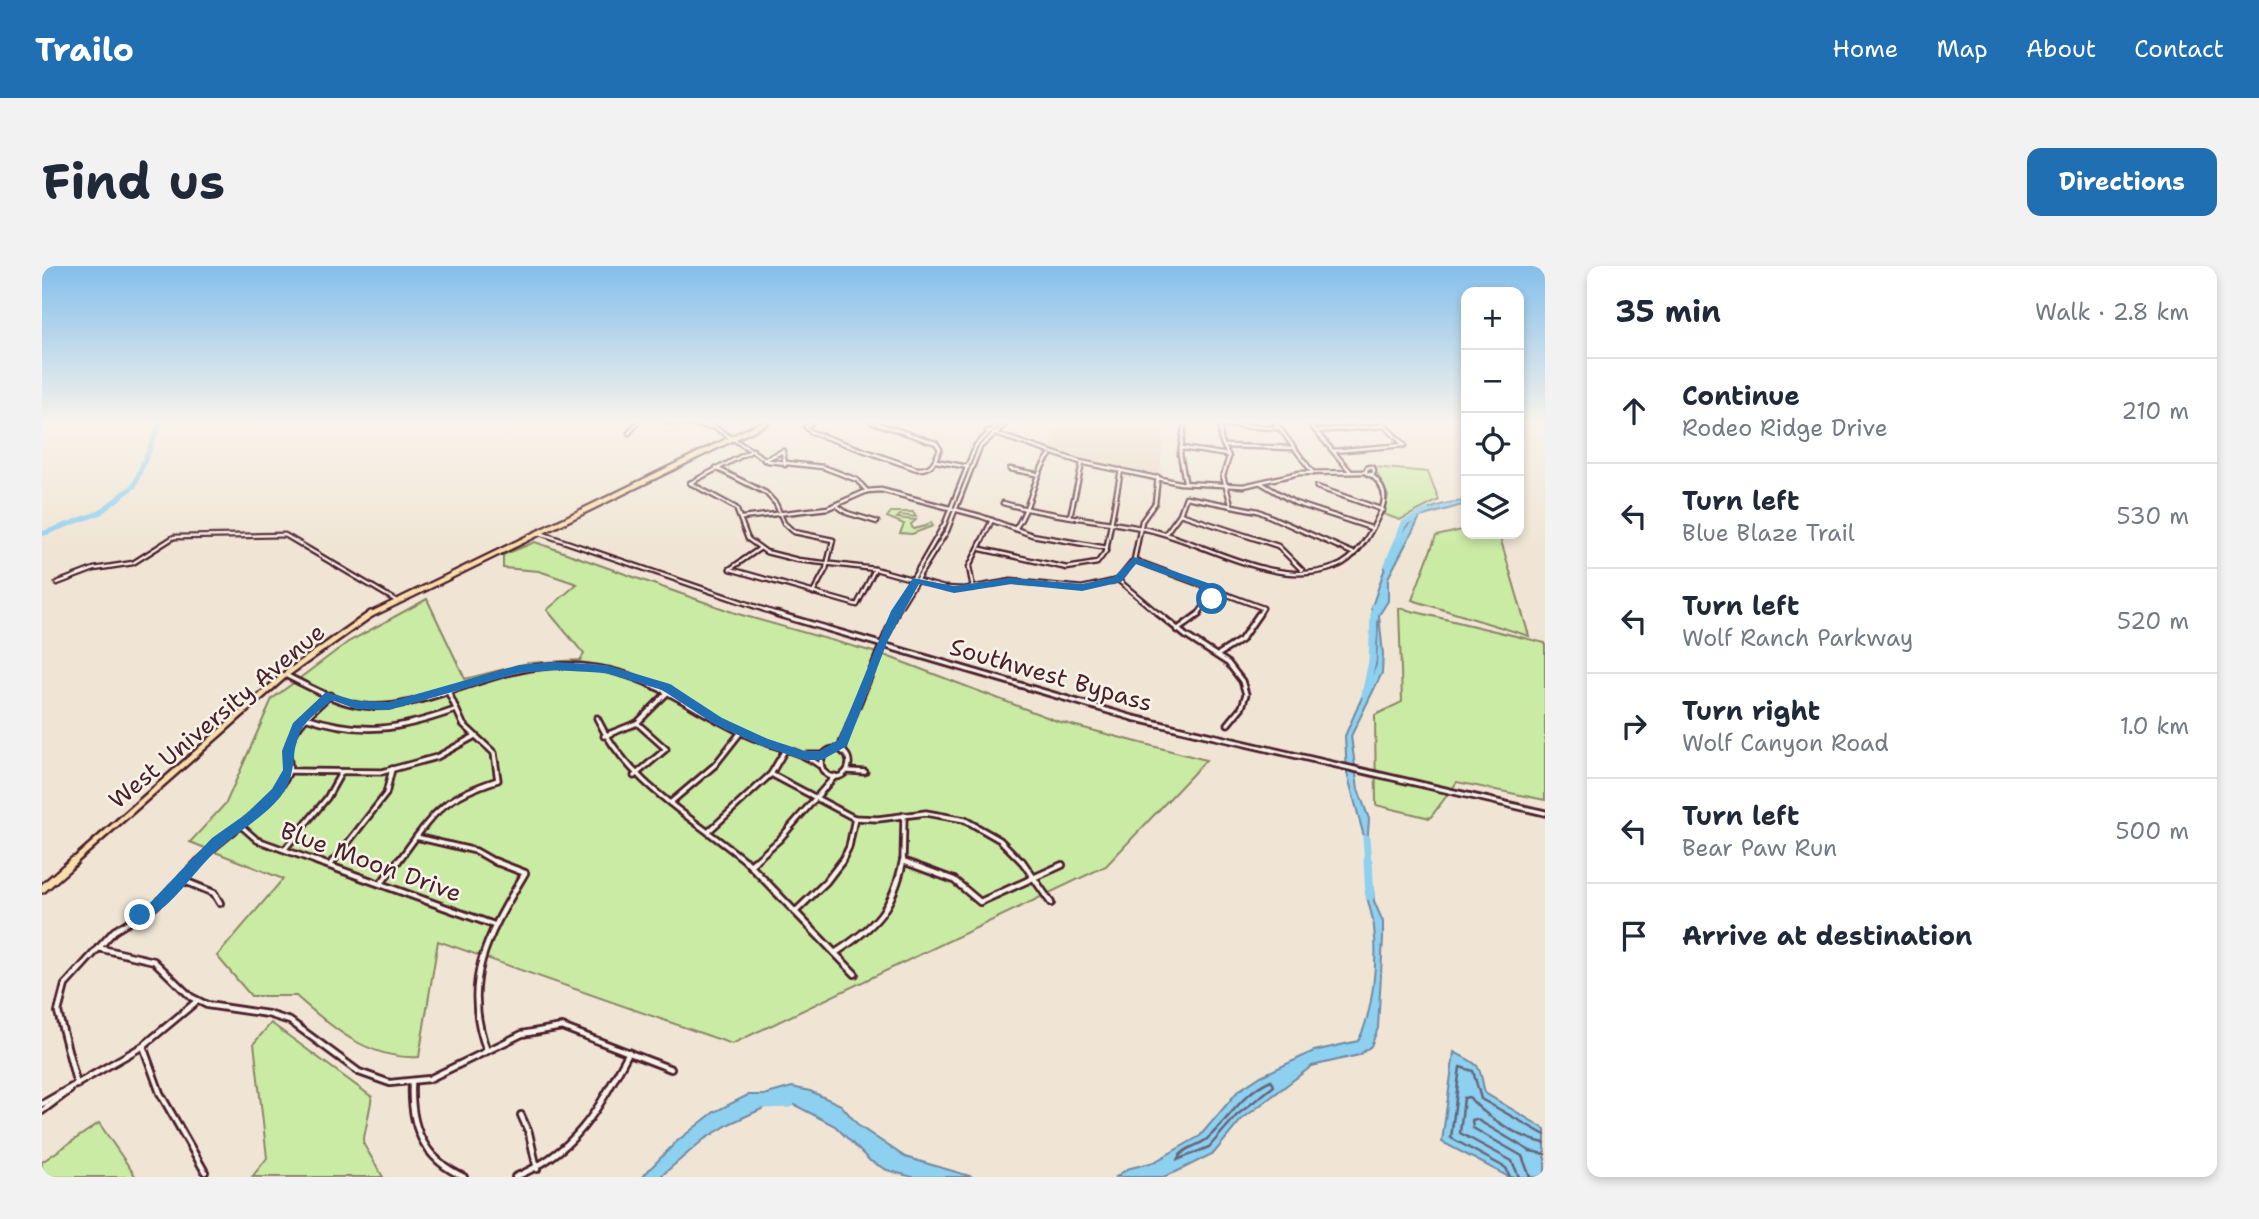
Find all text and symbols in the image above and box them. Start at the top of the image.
text: Trailo [35,27,134,72]
text: Home [1832,33,1898,65]
text: Map [1936,33,1988,65]
text: About [2026,33,2096,65]
text: Contact [2134,33,2224,65]
button: Directions [2027,148,2217,216]
text: Find us [42,149,225,215]
map controls [1461,287,1524,539]
button: + [1461,287,1524,350]
text: 35 min [1615,291,1721,332]
text: Walk · 2.8 km [2035,297,2189,327]
button: − [1461,350,1524,413]
text: Continue [1682,378,1800,413]
icon: ahead [1615,392,1653,430]
text: 210 m [2121,396,2189,426]
button: locate [1461,413,1524,476]
text: Rodeo Ridge Drive [1682,413,1888,443]
button: layers [1461,476,1524,539]
text: Turn left [1682,483,1799,518]
icon: left [1615,497,1653,535]
text: 530 m [2117,501,2189,531]
text: Blue Blaze Trail [1682,518,1855,548]
route start [1196,583,1227,614]
text: Turn left [1682,588,1799,623]
icon: left [1615,602,1653,640]
text: 520 m [2117,606,2189,636]
street label: West University Avenue [102,616,332,816]
text: Wolf Ranch Parkway [1682,623,1913,653]
street label: Southwest Bypass [946,631,1156,719]
text: Turn right [1682,693,1820,728]
icon: right [1615,707,1653,745]
text: 1.0 km [2120,711,2189,741]
text: Wolf Canyon Road [1682,728,1889,758]
text: Turn left [1682,798,1799,833]
icon: left [1615,812,1653,850]
street label: Blue Moon Drive [276,814,466,910]
text: 500 m [2115,816,2189,846]
text: Bear Paw Run [1682,833,1837,863]
route end [124,899,155,930]
icon: arrive [1615,917,1653,955]
text: Arrive at destination [1682,918,1972,953]

